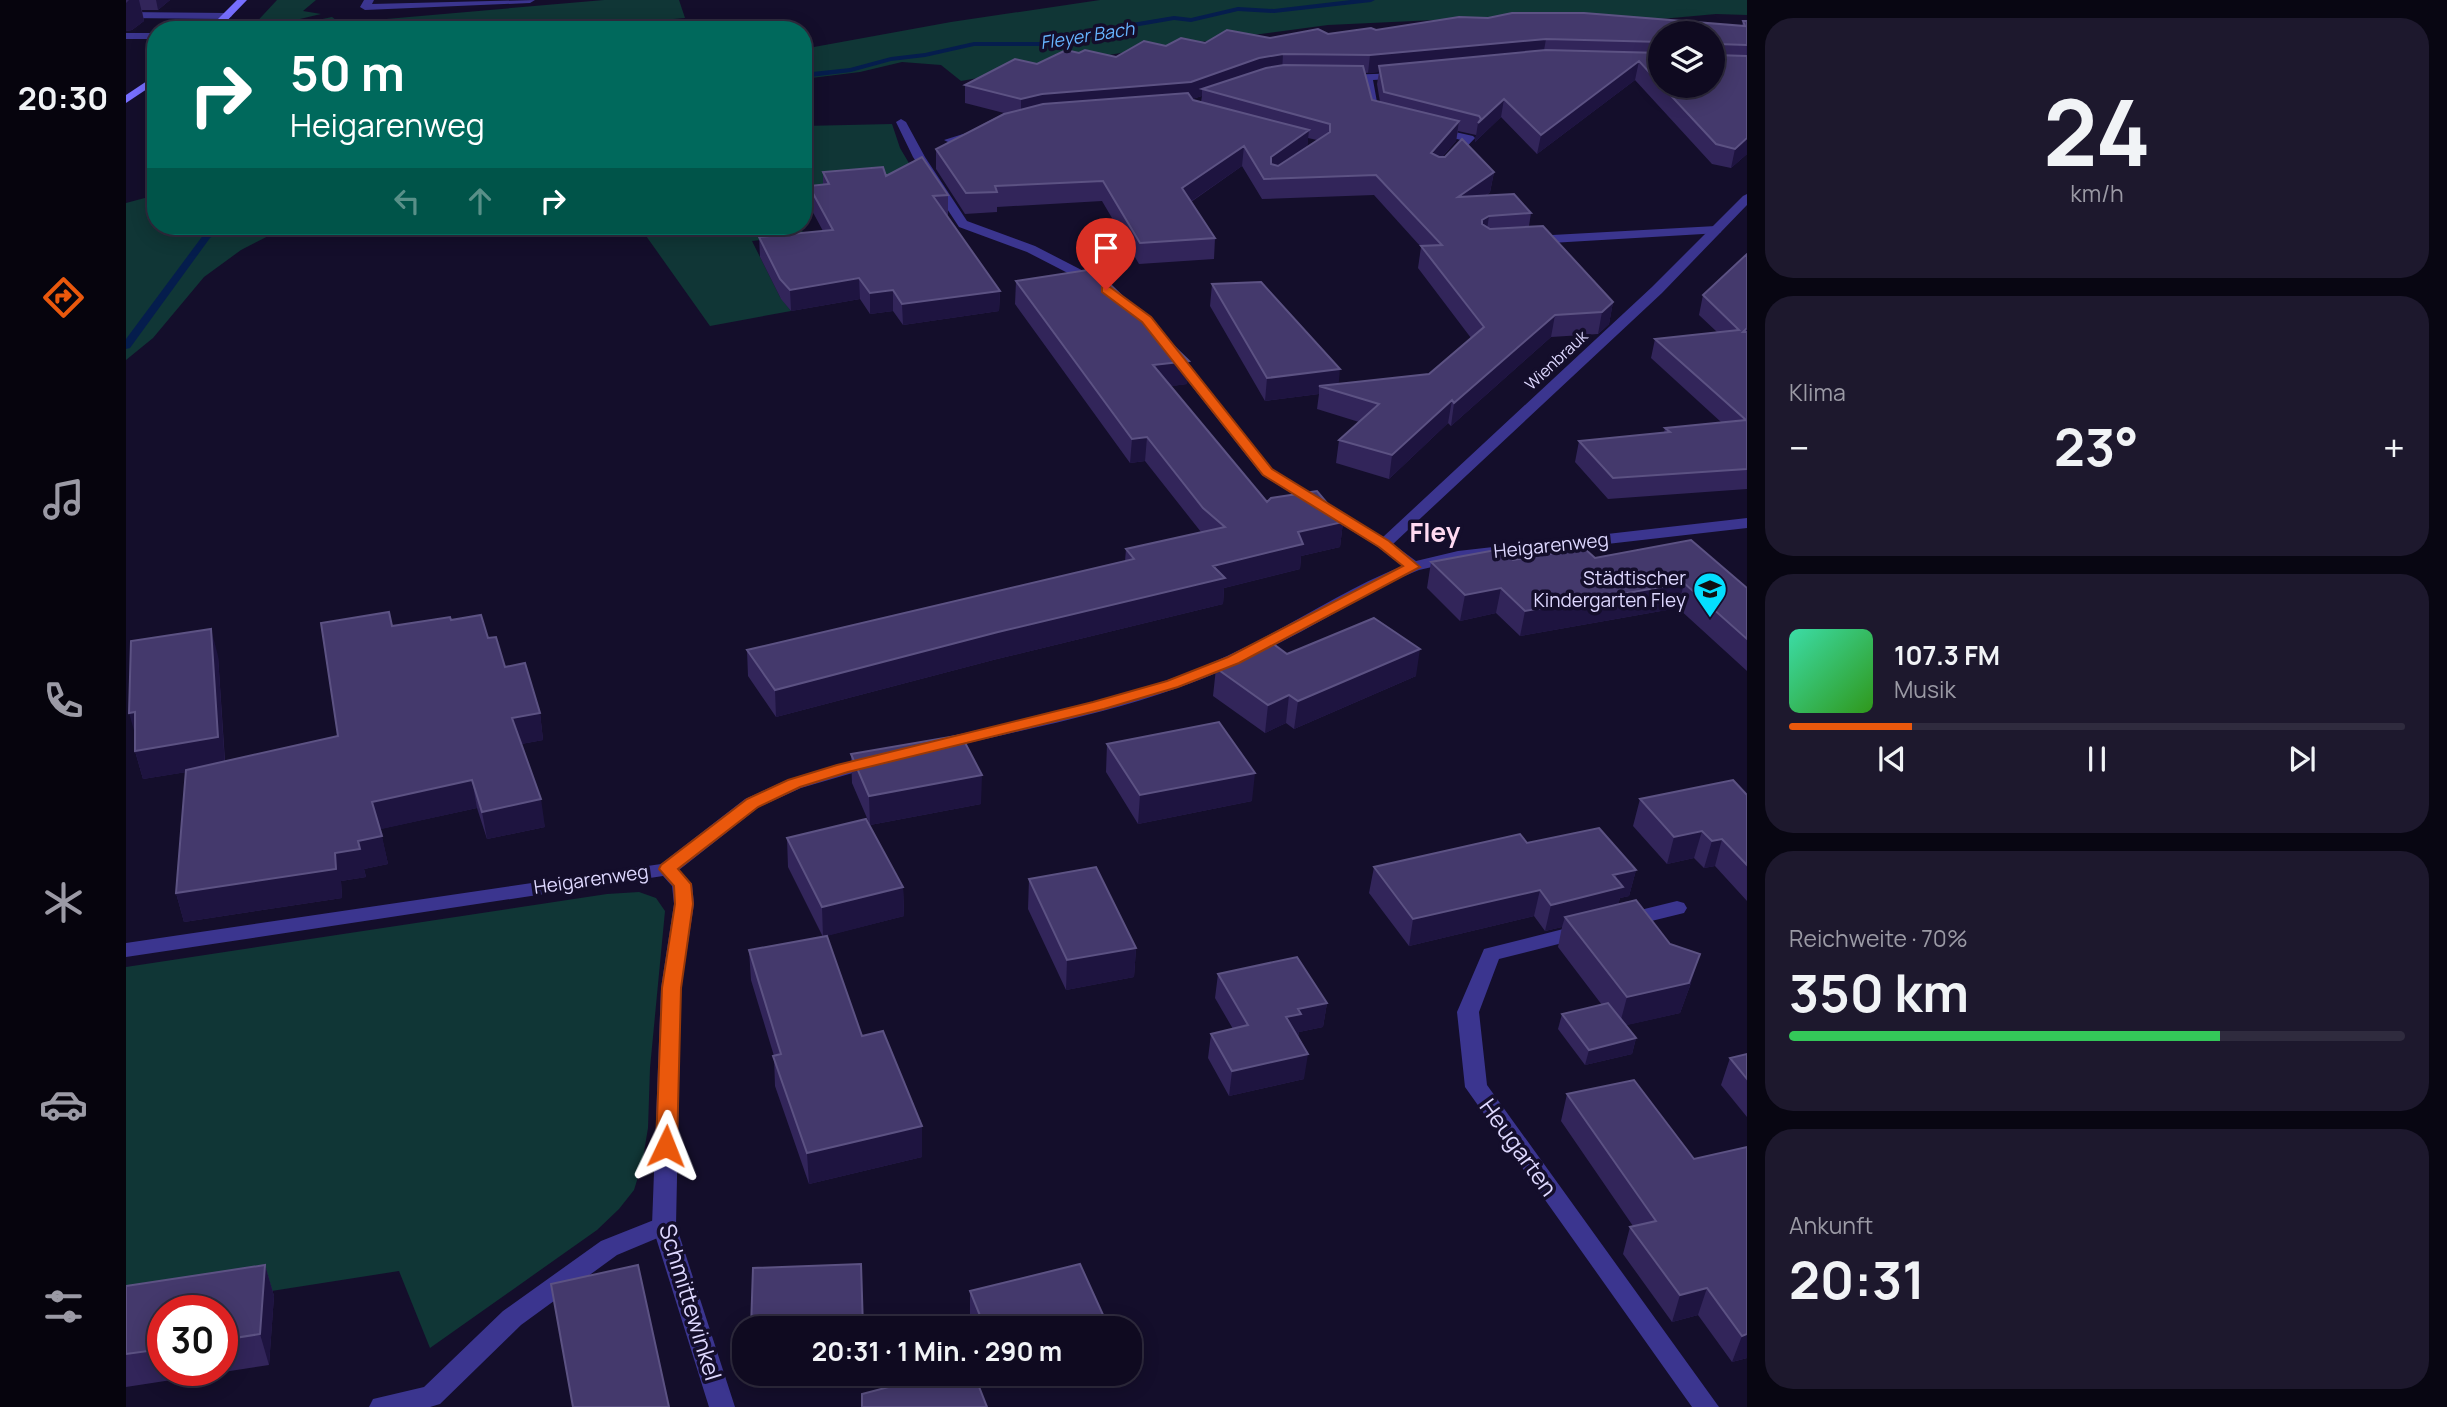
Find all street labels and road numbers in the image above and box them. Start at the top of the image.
street label: Wienbrauk [1520,325,1593,395]
street label: Heigarenweg [1492,526,1610,564]
street label: Heigarenweg [532,858,650,900]
street label: Heugarten [1473,1092,1565,1202]
street label: Schmittewinkel [652,1220,730,1384]

